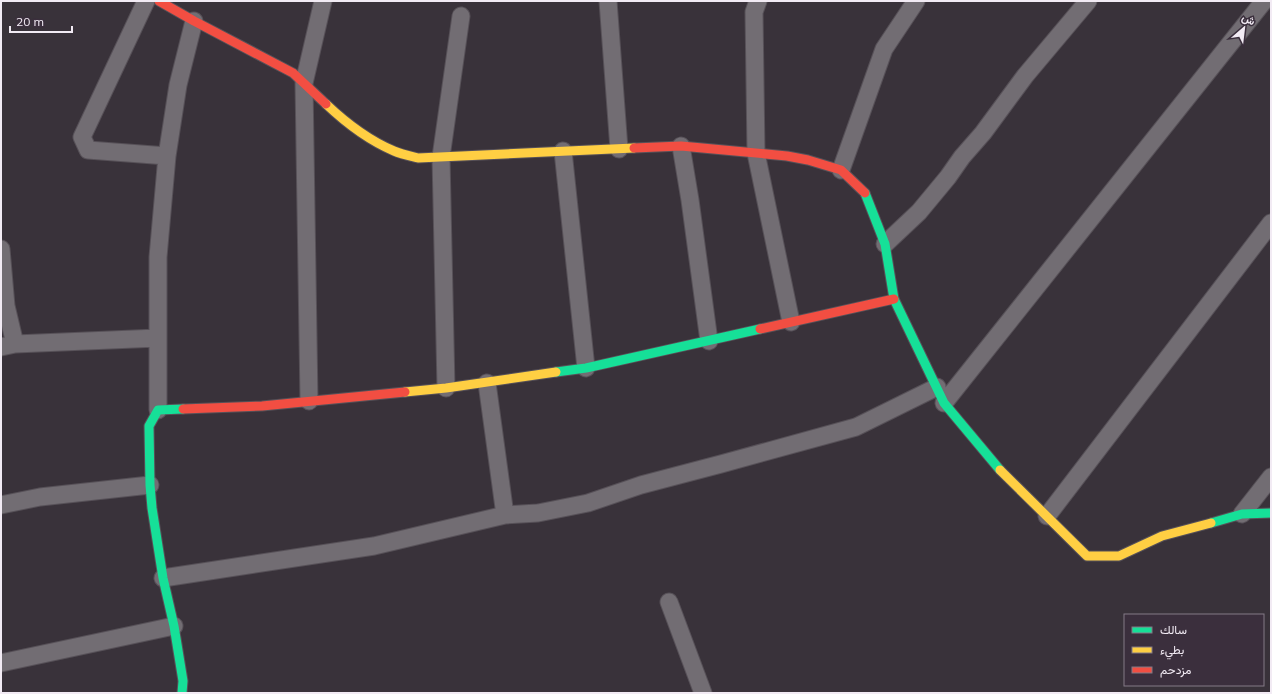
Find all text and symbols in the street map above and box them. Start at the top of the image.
scale bar [10,8,72,34]
north arrow [1224,8,1264,48]
text: ش [1240,10,1258,28]
text: 20 m [16,14,44,29]
legend [1124,614,1264,686]
text: سالك [1160,622,1187,637]
text: بطيء [1160,642,1184,660]
text: مزدحم [1160,662,1191,678]

